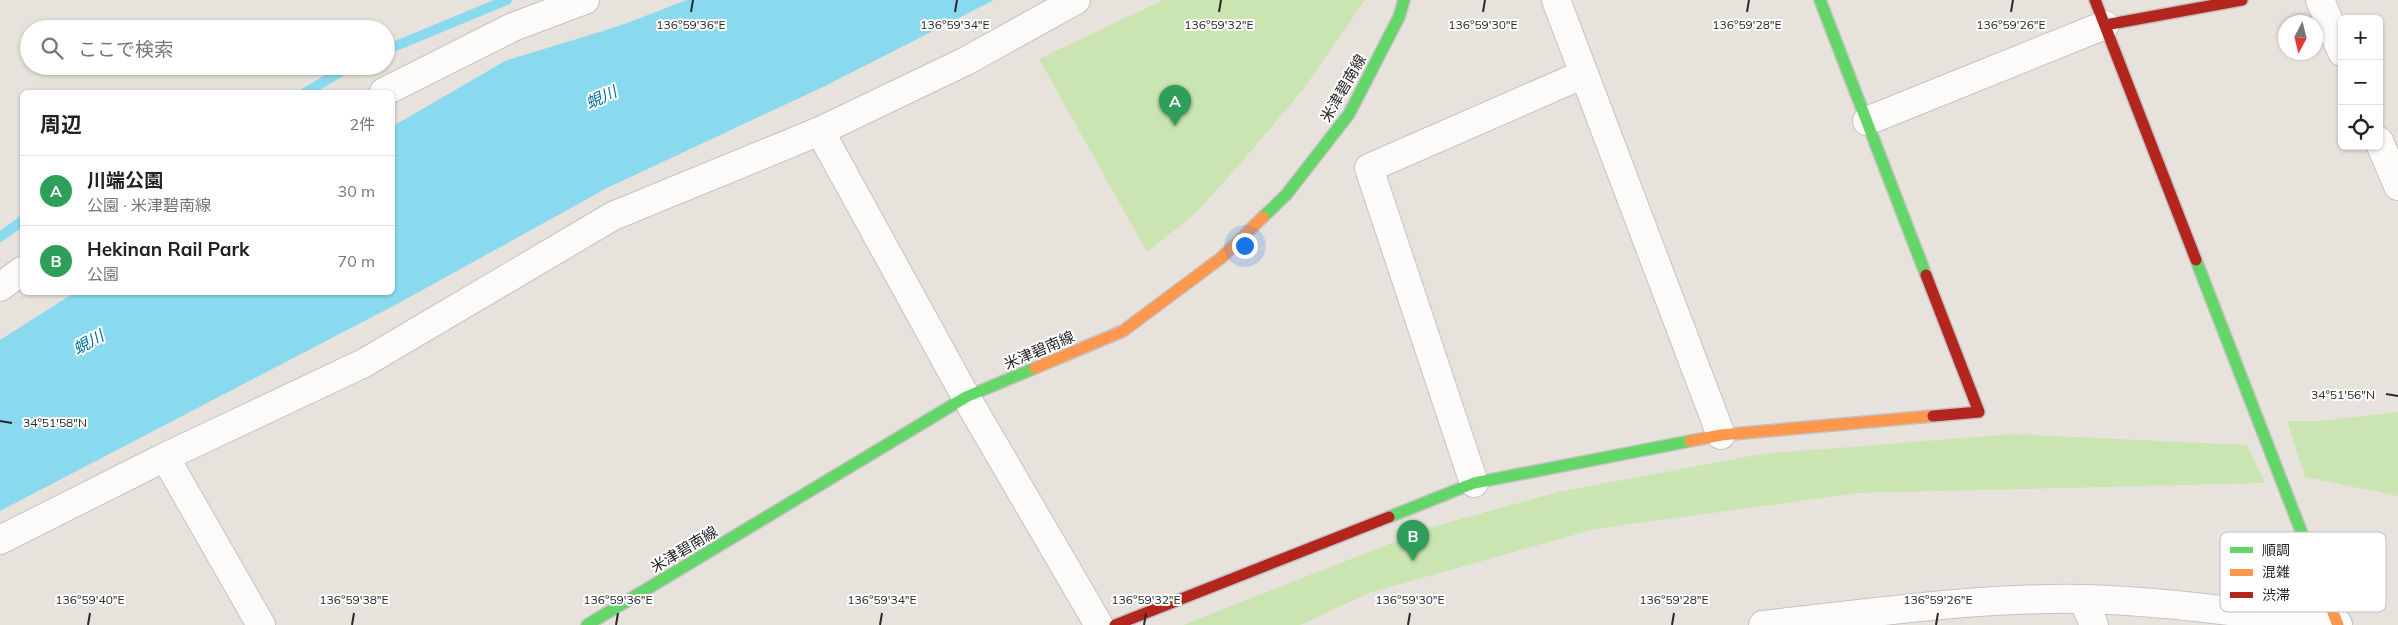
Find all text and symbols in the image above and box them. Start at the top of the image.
north arrow [2278,15,2323,60]
map controls [2338,15,2383,150]
button: + [2338,15,2383,60]
text: 136°59'36"E [656,17,726,32]
text: 136°59'34"E [920,17,990,32]
text: 136°59'32"E [1184,17,1254,32]
text: 136°59'30"E [1448,17,1518,32]
text: 136°59'28"E [1712,17,1782,32]
text: 136°59'26"E [1976,17,2046,32]
search box [20,20,395,75]
icon: search [38,34,66,62]
text: ここで検索 [78,37,173,61]
street label: 米津碧南線 [1316,51,1370,125]
button: − [2338,60,2383,105]
water label: 蜆川 [582,80,622,113]
pin: A [1159,85,1191,126]
button: locate [2338,105,2383,150]
text: 周辺 [40,111,82,137]
text: 2件 [349,114,375,134]
text: 川端公園 [87,168,163,192]
text: A [50,181,62,201]
text: 30 m [338,181,375,201]
text: 公園 · 米津碧南線 [87,195,211,215]
your location [1232,233,1258,259]
text: Hekinan Rail Park [87,237,250,261]
text: B [50,251,62,271]
text: 70 m [338,251,375,271]
text: 公園 [87,264,119,284]
water label: 蜆川 [69,325,109,359]
street label: 米津碧南線 [1001,327,1077,373]
text: 34°51'56"N [2311,387,2375,402]
text: 34°51'58"N [23,415,87,430]
pin: B [1397,520,1429,561]
street label: 米津碧南線 [647,522,721,576]
legend [2220,532,2386,612]
text: 順調 [2262,541,2290,559]
text: 混雑 [2262,563,2290,581]
text: 渋滞 [2262,586,2290,604]
text: 136°59'40"E [55,592,125,607]
text: 136°59'38"E [319,592,389,607]
text: 136°59'36"E [583,592,653,607]
text: 136°59'34"E [847,592,917,607]
text: 136°59'32"E [1111,592,1181,607]
text: 136°59'30"E [1375,592,1445,607]
text: 136°59'28"E [1639,592,1709,607]
text: 136°59'26"E [1903,592,1973,607]

